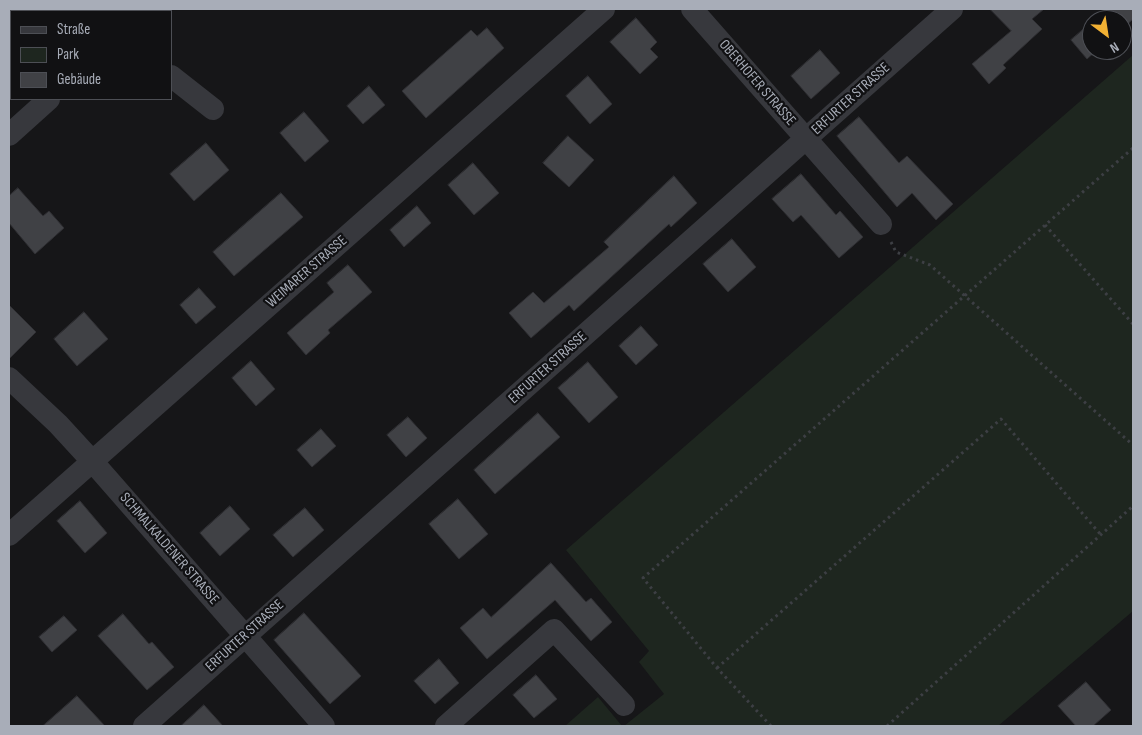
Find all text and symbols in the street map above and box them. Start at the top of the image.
legend [10,10,172,100]
north arrow [1082,10,1132,60]
text: Straße [57,20,90,39]
street label: OBERHOFER STRASSE [715,36,799,130]
text: N [1107,38,1122,57]
text: Park [57,45,79,64]
street label: ERFURTER STRASSE [808,59,894,139]
text: Gebäude [57,70,101,89]
street label: WEIMARER STRASSE [263,232,351,312]
street label: ERFURTER STRASSE [505,328,591,408]
street label: SCHMALKALDENER STRASSE [116,489,222,609]
street label: ERFURTER STRASSE [202,596,288,676]

